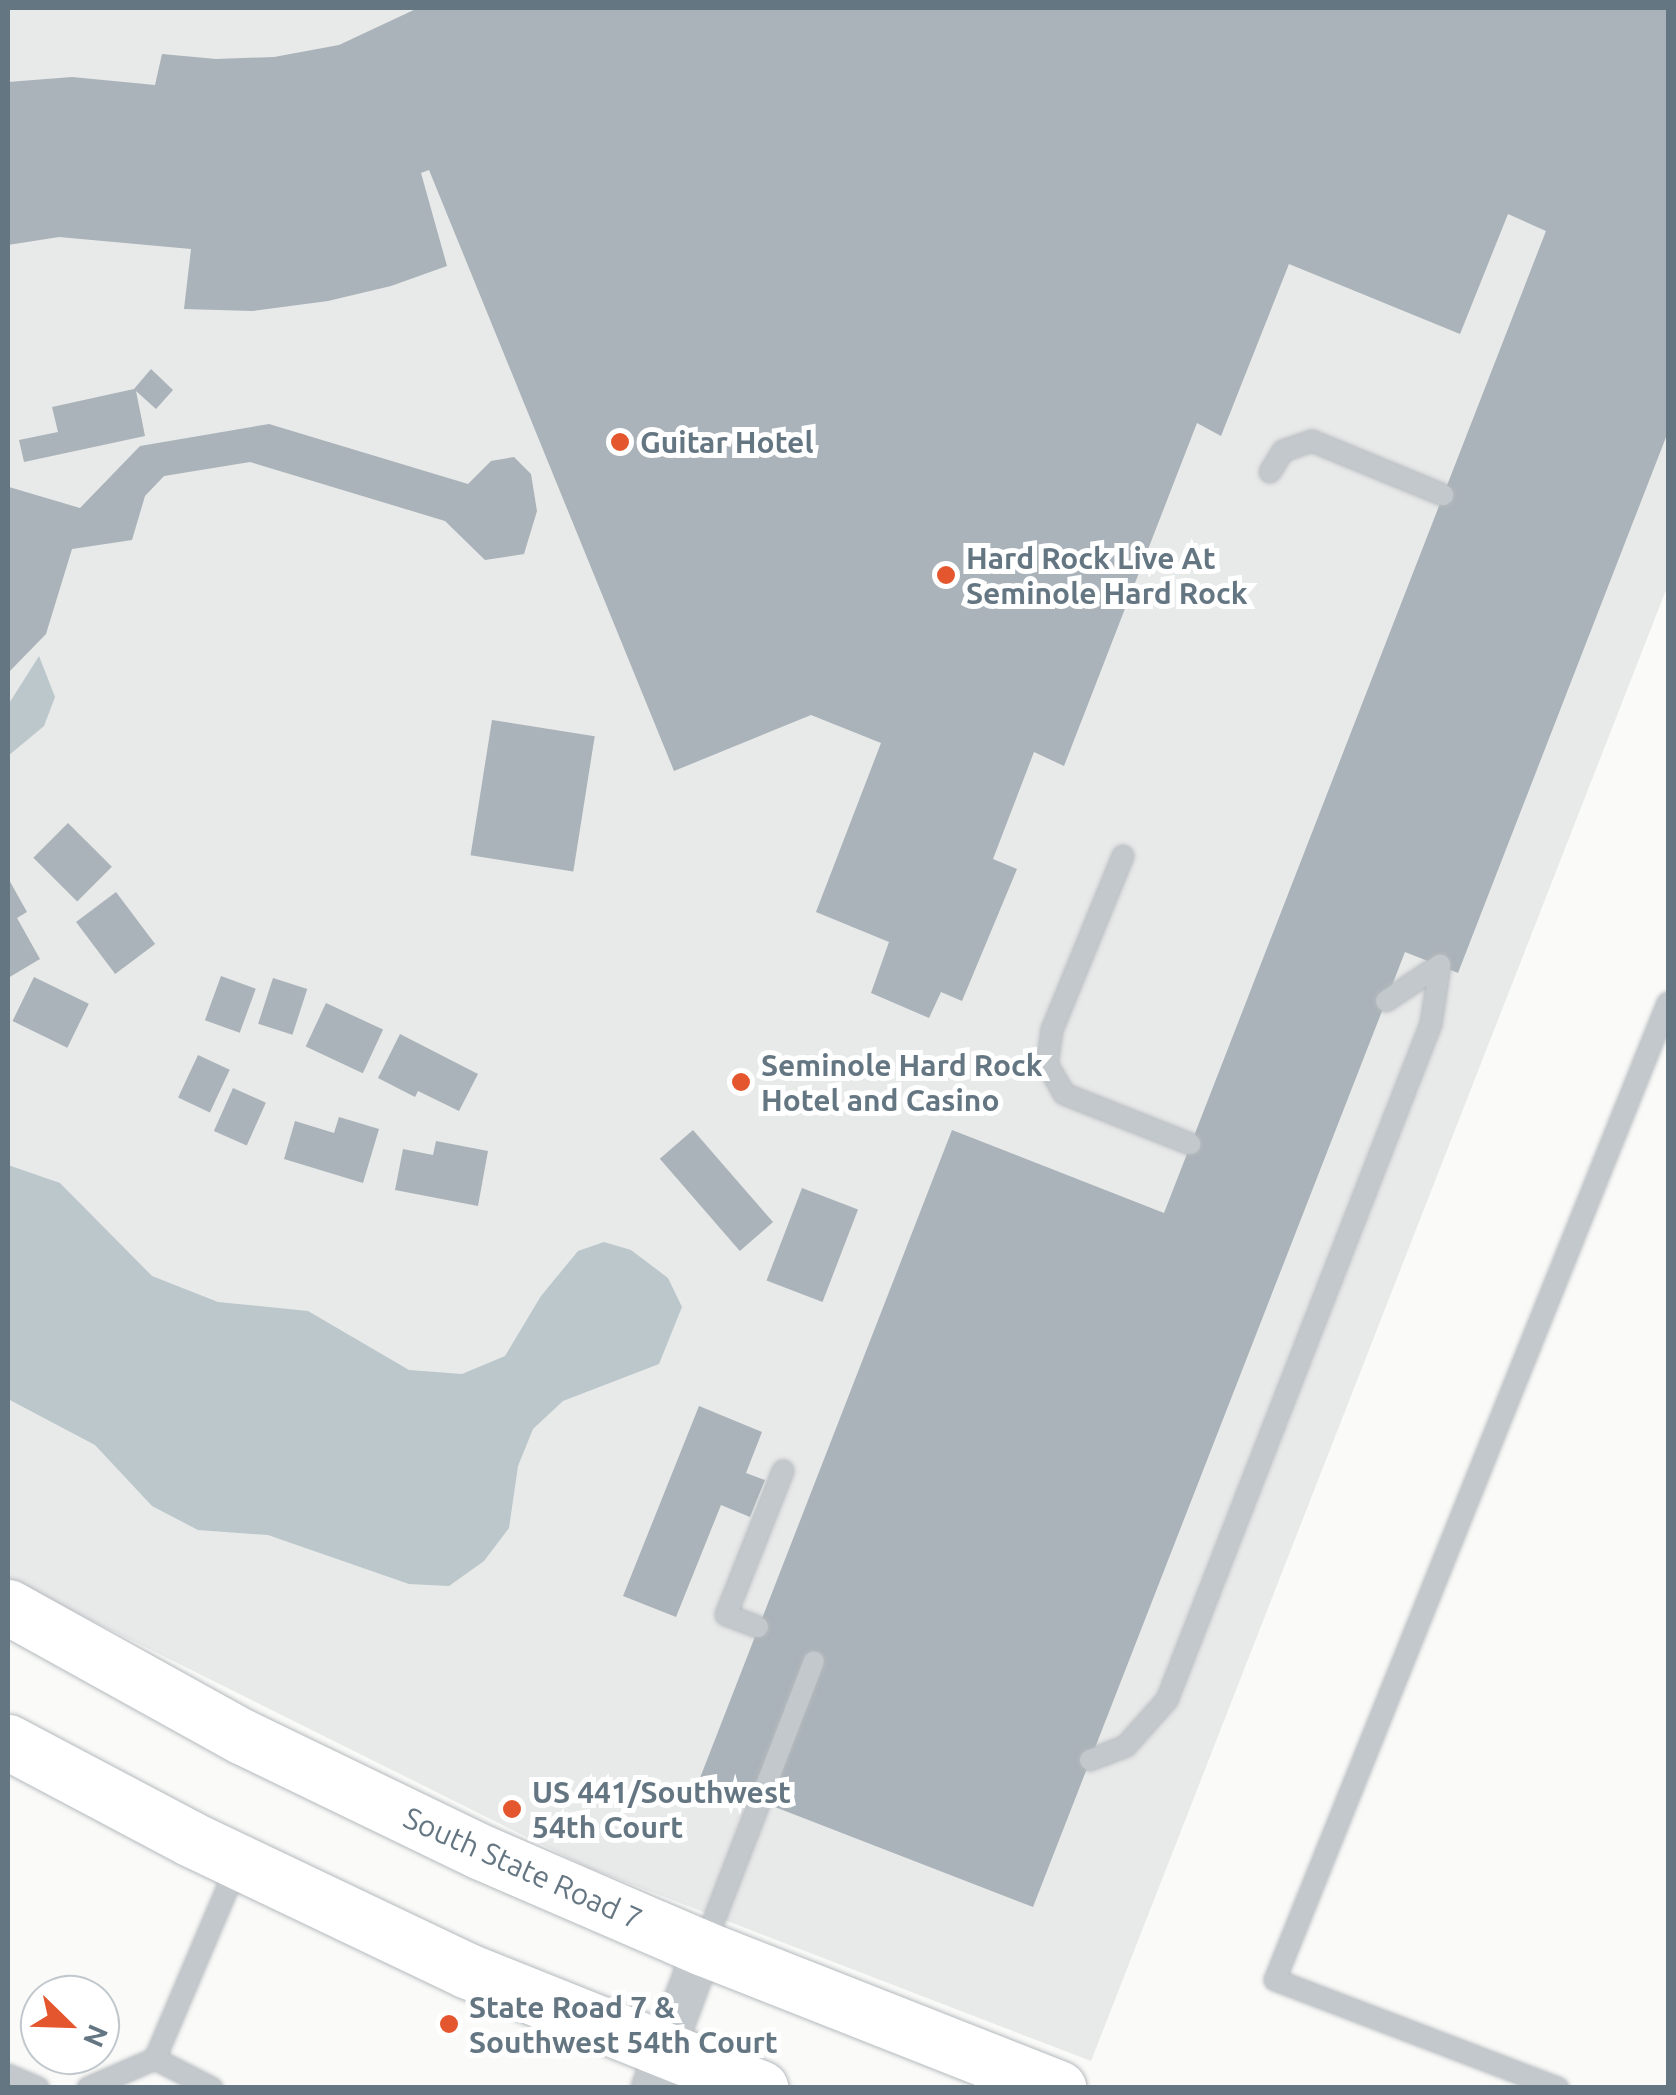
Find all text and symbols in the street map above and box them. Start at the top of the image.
place label: Guitar Hotel [640,424,813,460]
marker: Guitar Hotel [609,431,631,453]
place label: Hard Rock Live At Seminole Hard Rock [966,540,1248,610]
marker: Hard Rock Live At Seminole Hard Rock [935,564,957,586]
place label: Seminole Hard Rock Hotel and Casino [761,1047,1043,1118]
marker: Seminole Hard Rock Hotel and Casino [730,1071,752,1093]
place label: US 441/Southwest 54th Court [532,1774,791,1844]
marker: US 441/Southwest 54th Court [501,1798,523,1820]
street label: South State Road 7 [398,1799,648,1937]
north arrow [20,1975,120,2075]
place label: State Road 7 & Southwest 54th Court [469,1989,778,2060]
marker: State Road 7 & Southwest 54th Court [438,2013,460,2035]
text: N [78,2020,115,2052]

